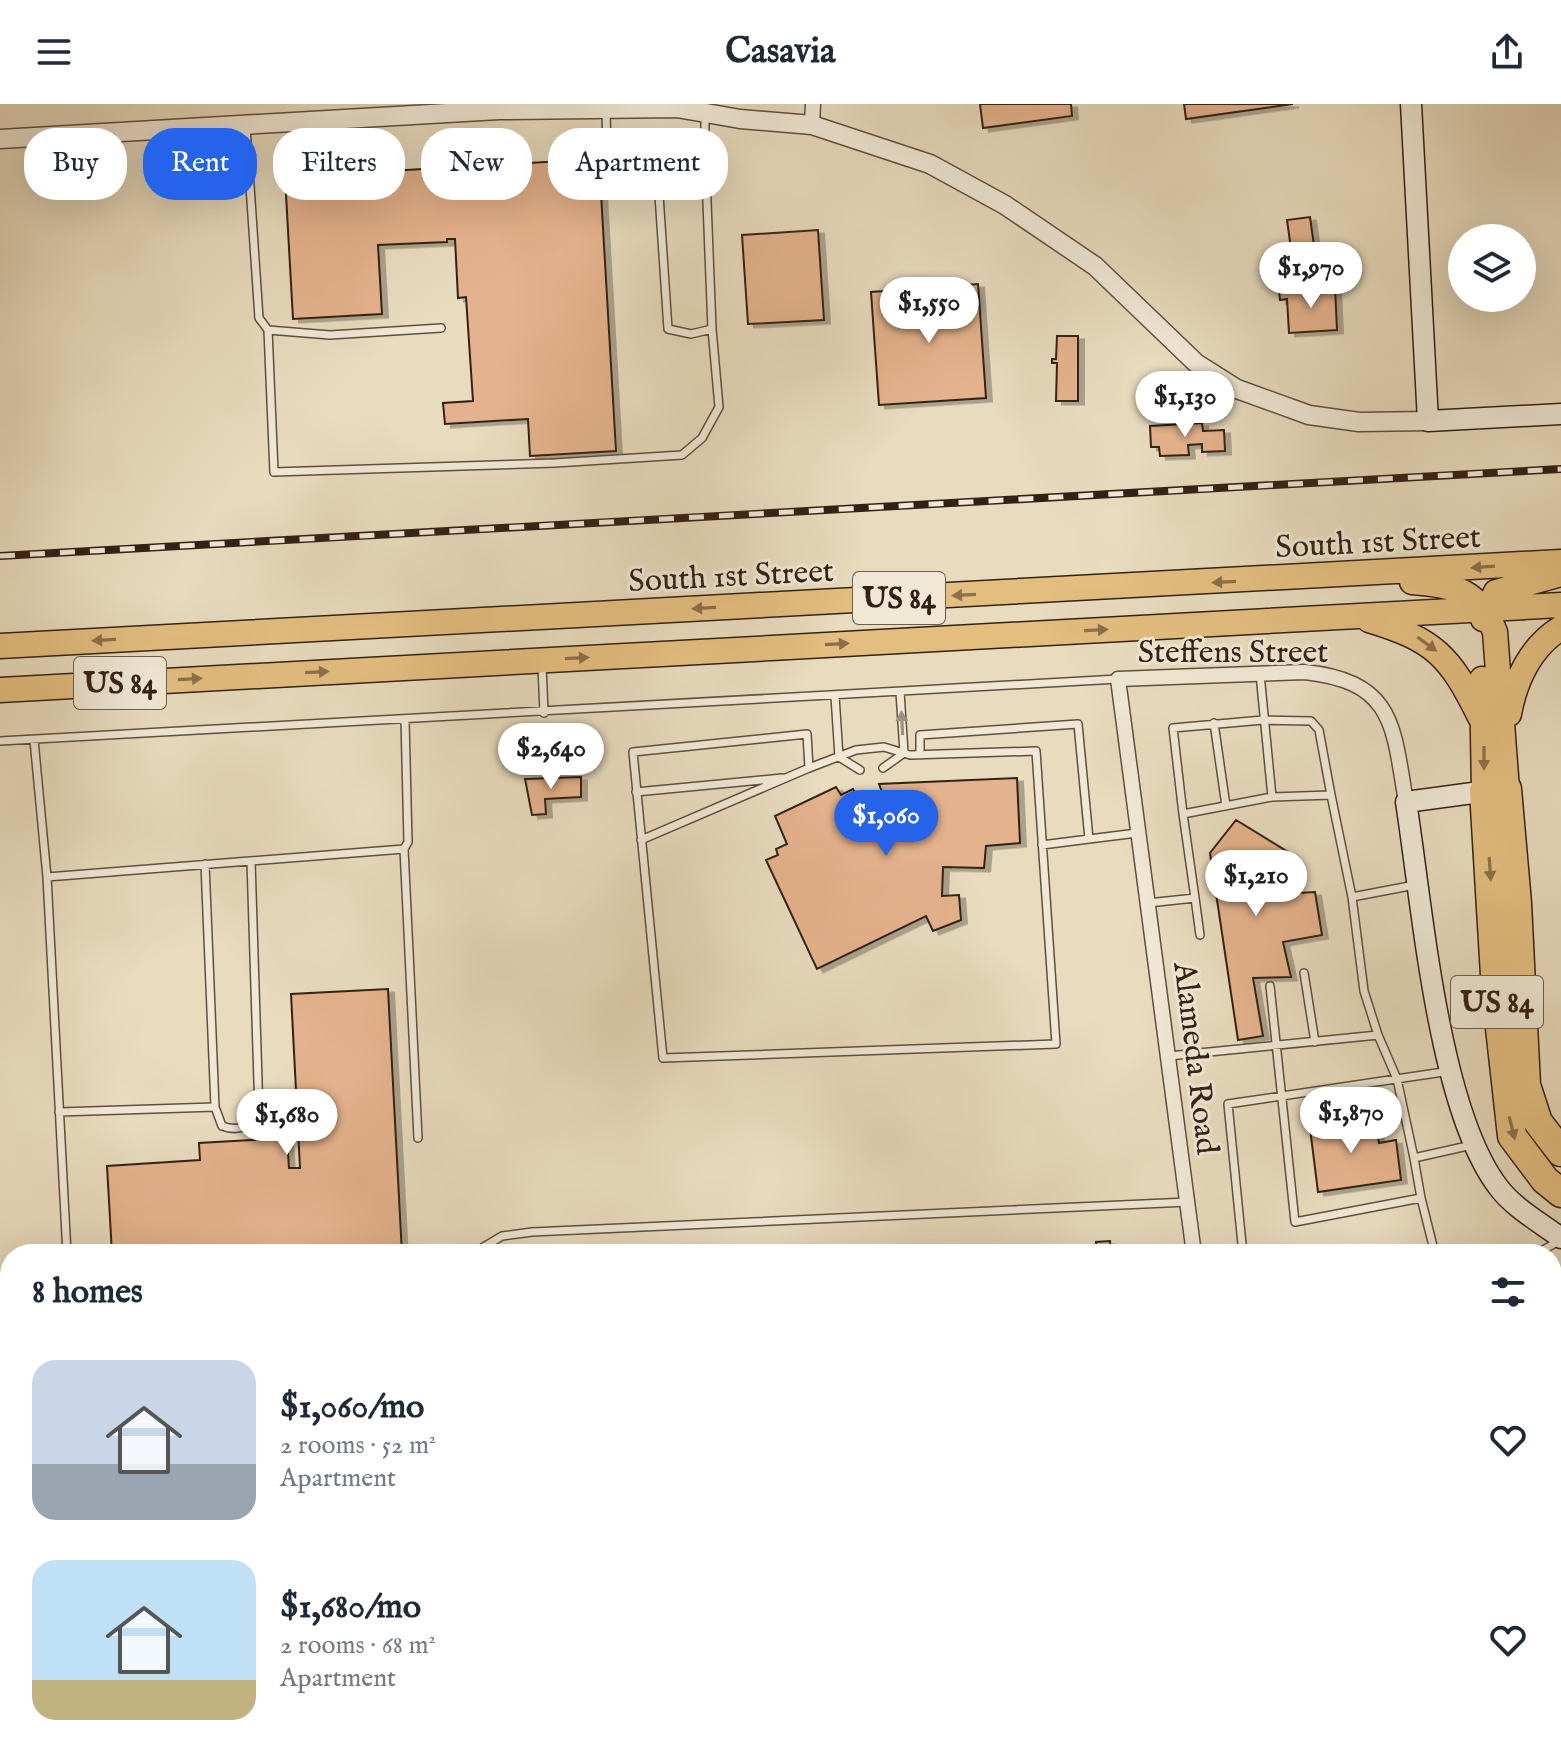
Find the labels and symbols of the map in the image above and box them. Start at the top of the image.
pin: $1,970 [1246,242,1376,310]
pin: $1,550 [864,277,994,345]
pin: $1,130 [1120,371,1250,439]
street label: South 1st Street [1274,518,1482,569]
street label: South 1st Street [627,552,835,603]
one-way arrow [1470,561,1495,574]
road number: US 84 [853,572,945,624]
one-way arrow [1211,576,1236,589]
one-way arrow [951,589,976,602]
one-way arrow [691,602,716,615]
one-way arrow [1084,623,1109,636]
street label: Steffens Street [1138,633,1328,674]
one-way arrow [91,634,116,647]
one-way arrow [1417,636,1438,651]
one-way arrow [825,637,850,650]
one-way arrow [565,651,590,664]
road number: US 84 [74,657,166,709]
one-way arrow [305,665,330,678]
one-way arrow [178,672,203,685]
one-way arrow [895,710,908,735]
pin: $2,640 [486,723,616,791]
one-way arrow [1478,746,1490,771]
pin: $1,060 [821,790,951,858]
pin: $1,210 [1191,850,1321,918]
one-way arrow [1484,857,1497,882]
street label: Alameda Road [1162,959,1227,1158]
road number: US 84 [1451,976,1543,1028]
pin: $1,870 [1286,1087,1416,1155]
pin: $1,680 [222,1089,352,1157]
one-way arrow [1506,1115,1518,1140]

